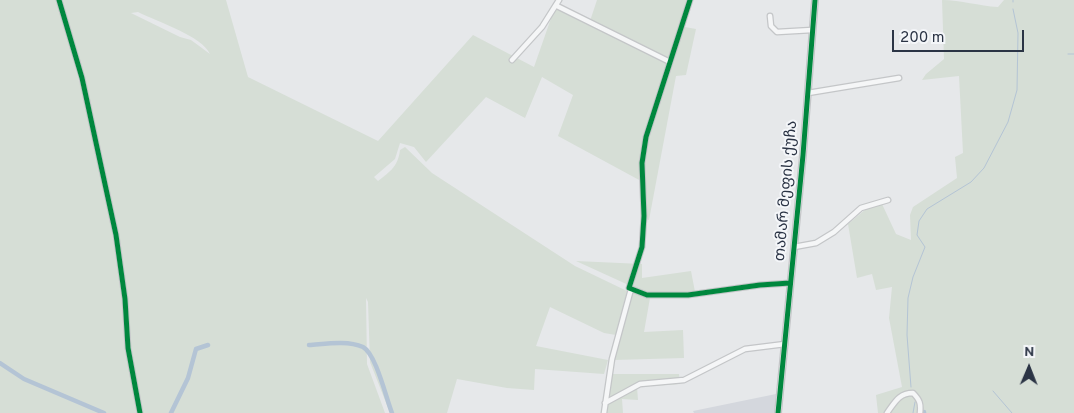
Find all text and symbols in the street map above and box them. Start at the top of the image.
scale bar [894,20,1026,52]
text: 200 m [900,29,945,48]
street label: თამარ მეფის ქუჩა [772,120,802,262]
north arrow [1004,343,1054,393]
text: N [1024,344,1034,361]

